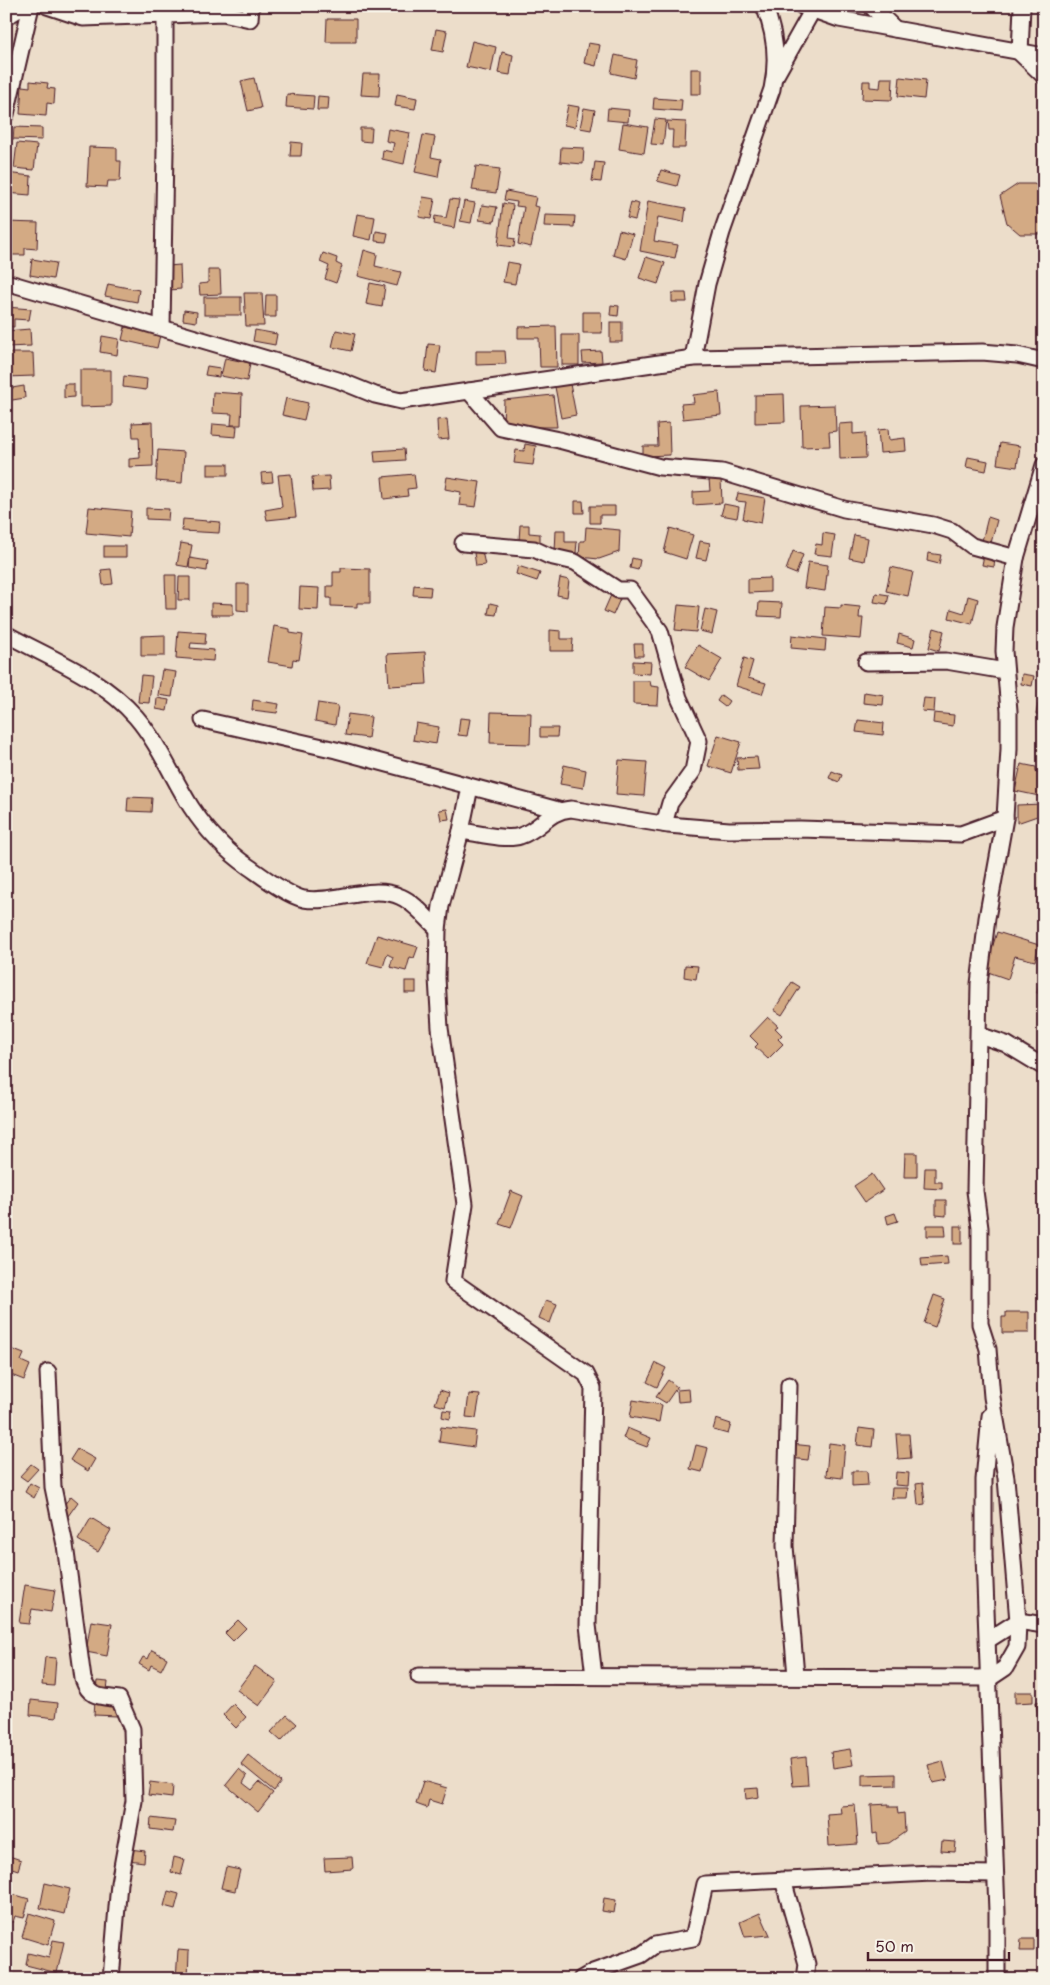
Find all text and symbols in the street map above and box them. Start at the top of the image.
scale bar [868,1930,1009,1962]
text: 50 m [875,1934,914,1957]

